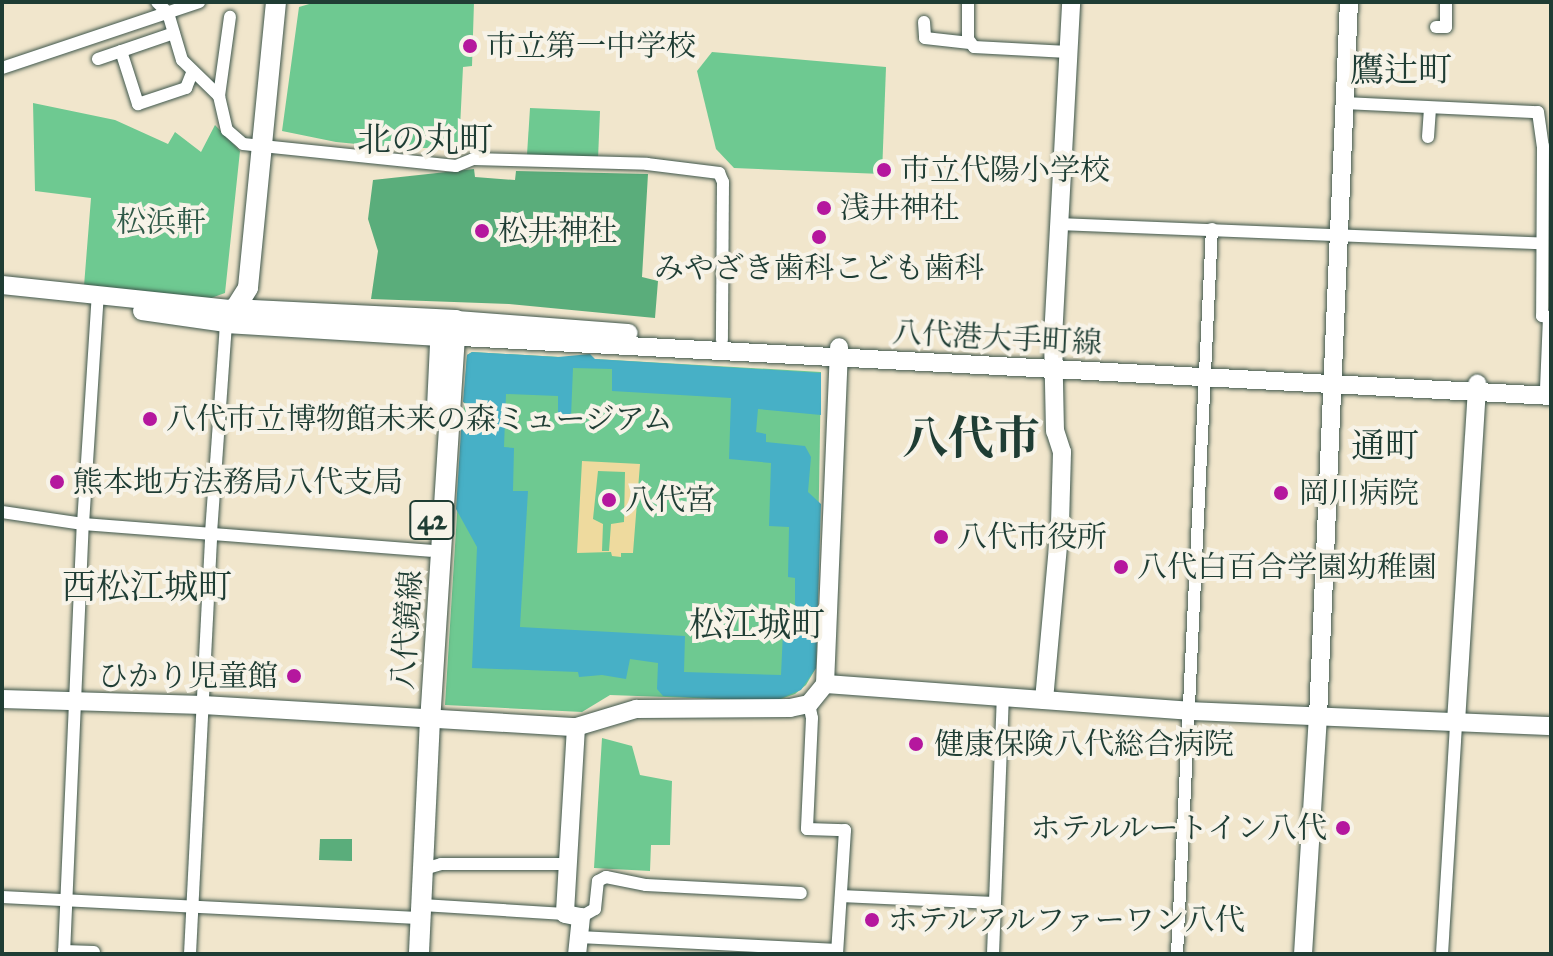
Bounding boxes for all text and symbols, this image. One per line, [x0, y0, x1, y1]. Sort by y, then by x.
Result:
place label: 市立第一中学校 [486, 28, 696, 64]
marker: 市立第一中学校 [461, 37, 479, 55]
district label: 鷹辻町 [1350, 50, 1452, 90]
district label: 北の丸町 [357, 120, 493, 160]
place label: 市立代陽小学校 [900, 152, 1110, 188]
marker: 市立代陽小学校 [875, 161, 893, 179]
place label: 浅井神社 [840, 190, 960, 226]
marker: 浅井神社 [815, 199, 833, 217]
park label: 松浜軒 [116, 204, 206, 240]
place label: 松井神社 [498, 213, 618, 249]
marker: 松井神社 [473, 222, 491, 240]
marker: みやざき歯科こども歯科 [810, 228, 828, 246]
place label: みやざき歯科こども歯科 [654, 250, 984, 286]
street label: 八代港大手町線 [891, 315, 1103, 361]
place label: 八代市立博物館未来の森ミュージアム [166, 401, 676, 437]
marker: 八代市立博物館未来の森ミュージアム [141, 410, 159, 428]
district label: 八代市 [902, 411, 1040, 467]
district label: 通町 [1351, 426, 1419, 466]
place label: 熊本地方法務局八代支局 [73, 464, 403, 500]
marker: 熊本地方法務局八代支局 [48, 473, 66, 491]
place label: 岡川病院 [1299, 475, 1419, 511]
place label: 八代宮 [625, 482, 715, 518]
marker: 岡川病院 [1270, 482, 1292, 504]
marker: 八代宮 [600, 491, 618, 509]
road number: 42 [408, 496, 456, 544]
place label: 八代市役所 [957, 519, 1107, 555]
marker: 八代市役所 [932, 528, 950, 546]
place label: 八代白百合学園幼稚園 [1137, 549, 1437, 585]
marker: 八代白百合学園幼稚園 [1112, 558, 1130, 576]
district label: 西松江城町 [62, 567, 232, 607]
street label: 八代鏡線 [385, 569, 429, 691]
district label: 松江城町 [689, 605, 825, 645]
place label: ひかり児童館 [98, 658, 278, 694]
marker: ひかり児童館 [285, 667, 303, 685]
place label: 健康保険八代総合病院 [934, 726, 1234, 762]
marker: 健康保険八代総合病院 [905, 733, 927, 755]
place label: ホテルルートイン八代 [1027, 810, 1327, 846]
marker: ホテルルートイン八代 [1334, 819, 1352, 837]
place label: ホテルアルファーワン八代 [888, 902, 1248, 938]
marker: ホテルアルファーワン八代 [863, 911, 881, 929]

